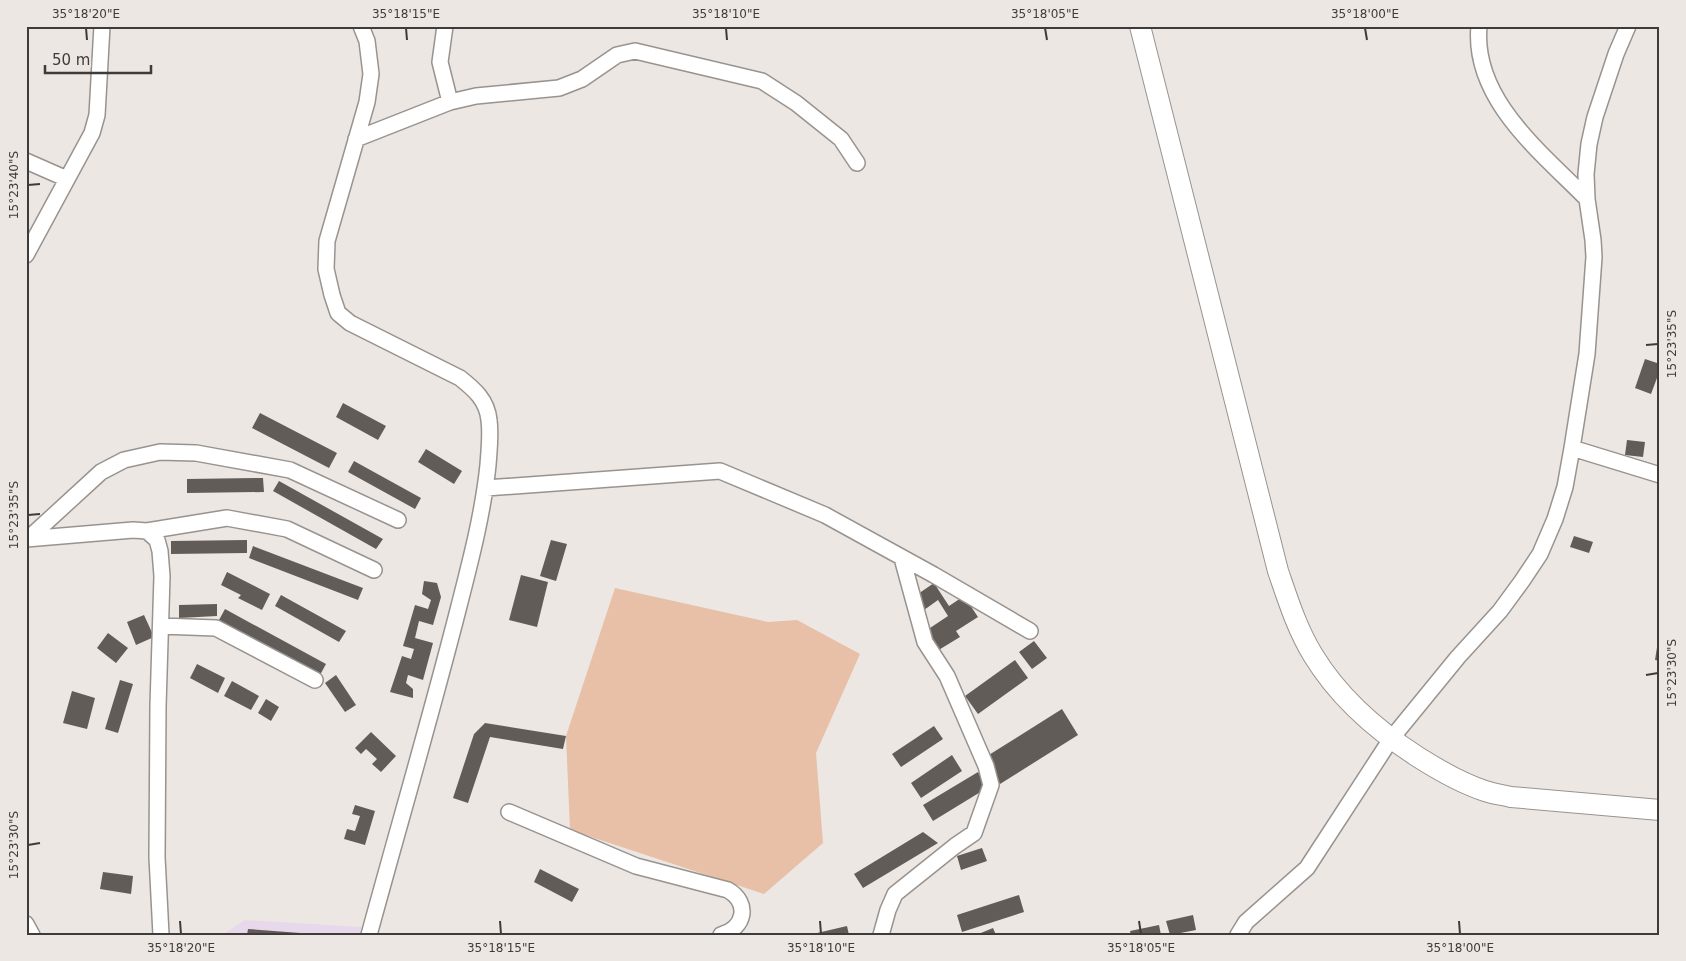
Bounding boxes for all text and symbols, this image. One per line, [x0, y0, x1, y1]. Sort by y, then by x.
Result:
text: 35°18'20"E [52, 7, 120, 21]
text: 35°18'15"E [372, 7, 440, 21]
text: 35°18'10"E [692, 7, 760, 21]
text: 35°18'05"E [1011, 7, 1079, 21]
text: 35°18'00"E [1331, 7, 1399, 21]
scale bar [45, 42, 151, 74]
text: 50 m [52, 51, 90, 69]
text: 15°23'40"S [7, 151, 21, 219]
text: 15°23'35"S [1665, 310, 1679, 378]
text: 15°23'35"S [7, 481, 21, 549]
text: 15°23'30"S [1665, 639, 1679, 707]
text: 15°23'30"S [7, 811, 21, 879]
text: 35°18'20"E [147, 941, 215, 955]
text: 35°18'15"E [467, 941, 535, 955]
text: 35°18'10"E [787, 941, 855, 955]
text: 35°18'05"E [1107, 941, 1175, 955]
text: 35°18'00"E [1426, 941, 1494, 955]

